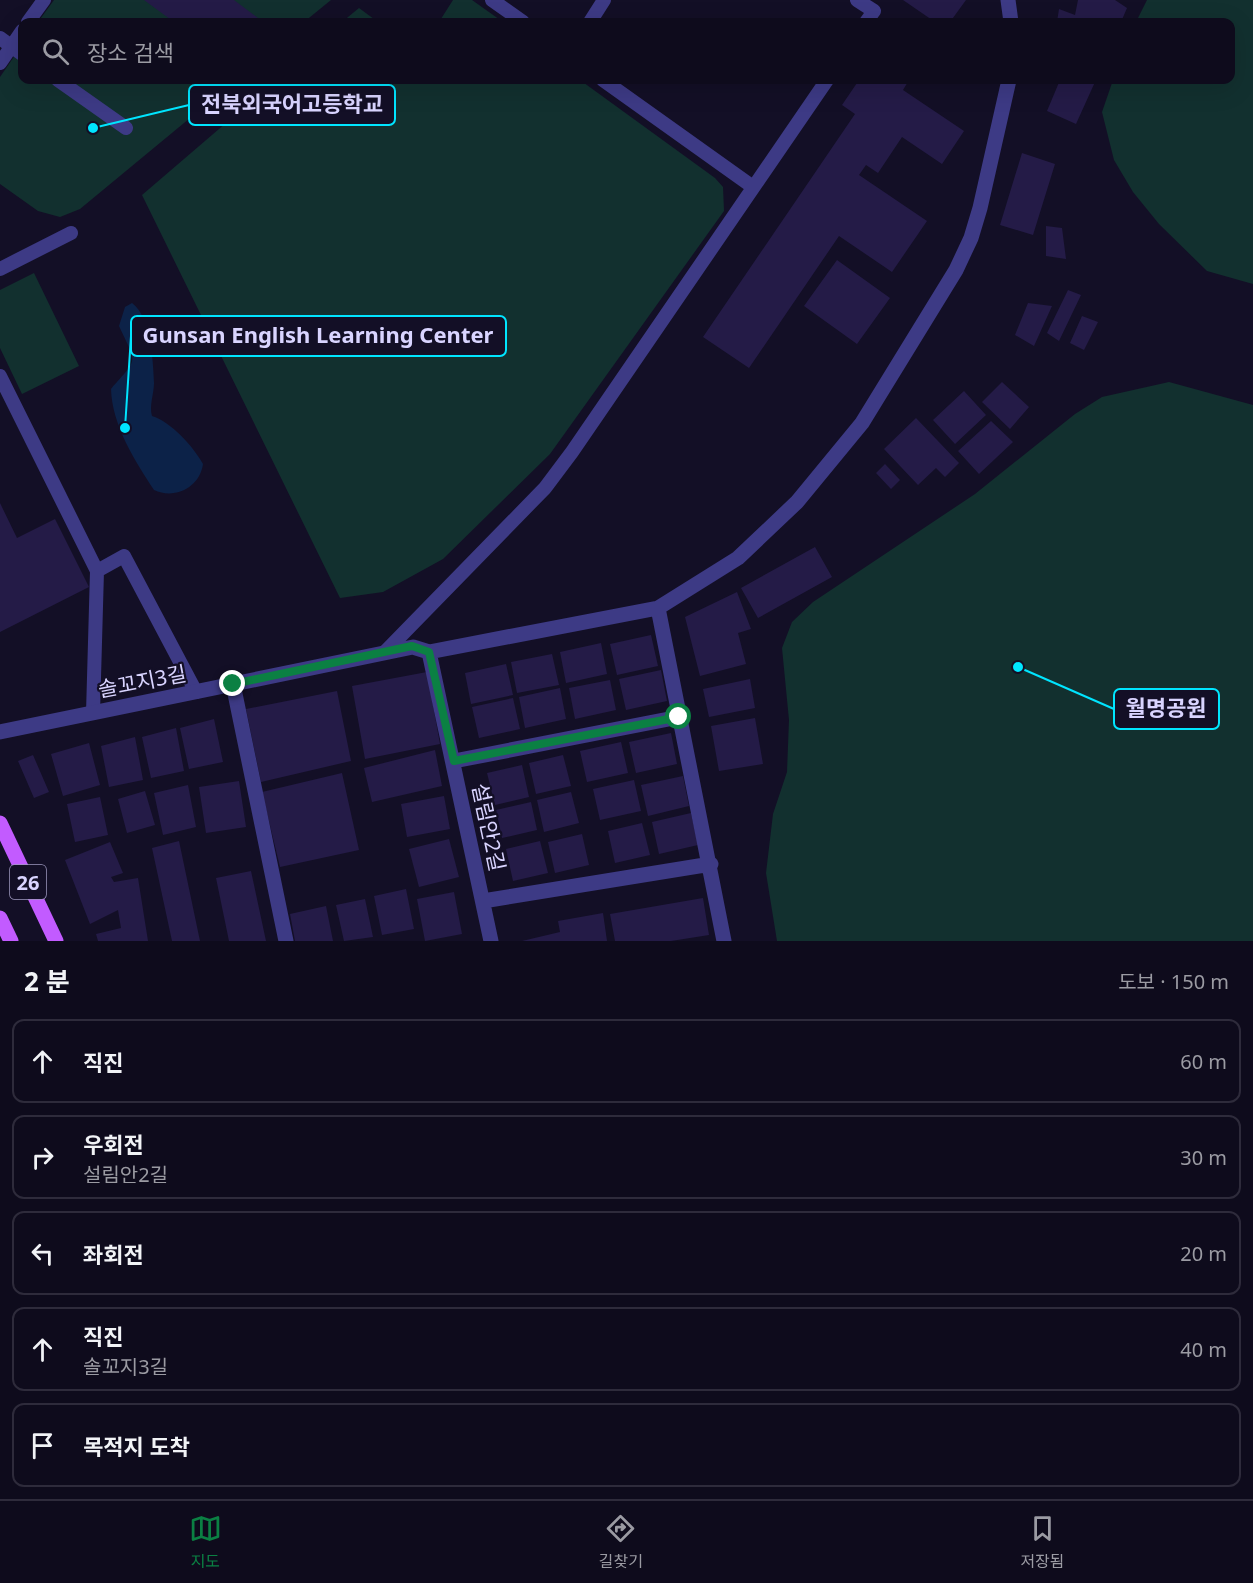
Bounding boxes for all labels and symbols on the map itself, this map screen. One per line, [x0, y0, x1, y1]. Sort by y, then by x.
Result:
callout: 전북외국어고등학교 [189, 85, 395, 125]
text: 전북외국어고등학교 [201, 88, 383, 118]
callout: Gunsan English Learning Center [131, 316, 506, 356]
text: Gunsan English Learning Center [143, 319, 494, 349]
street label: 솔꼬지3길 [96, 659, 188, 703]
route end [219, 670, 245, 696]
callout: 월명공원 [1114, 689, 1219, 729]
text: 월명공원 [1126, 692, 1206, 722]
route start [665, 703, 691, 729]
street label: 설림안2길 [466, 780, 512, 874]
road number: 26 [10, 865, 46, 899]

